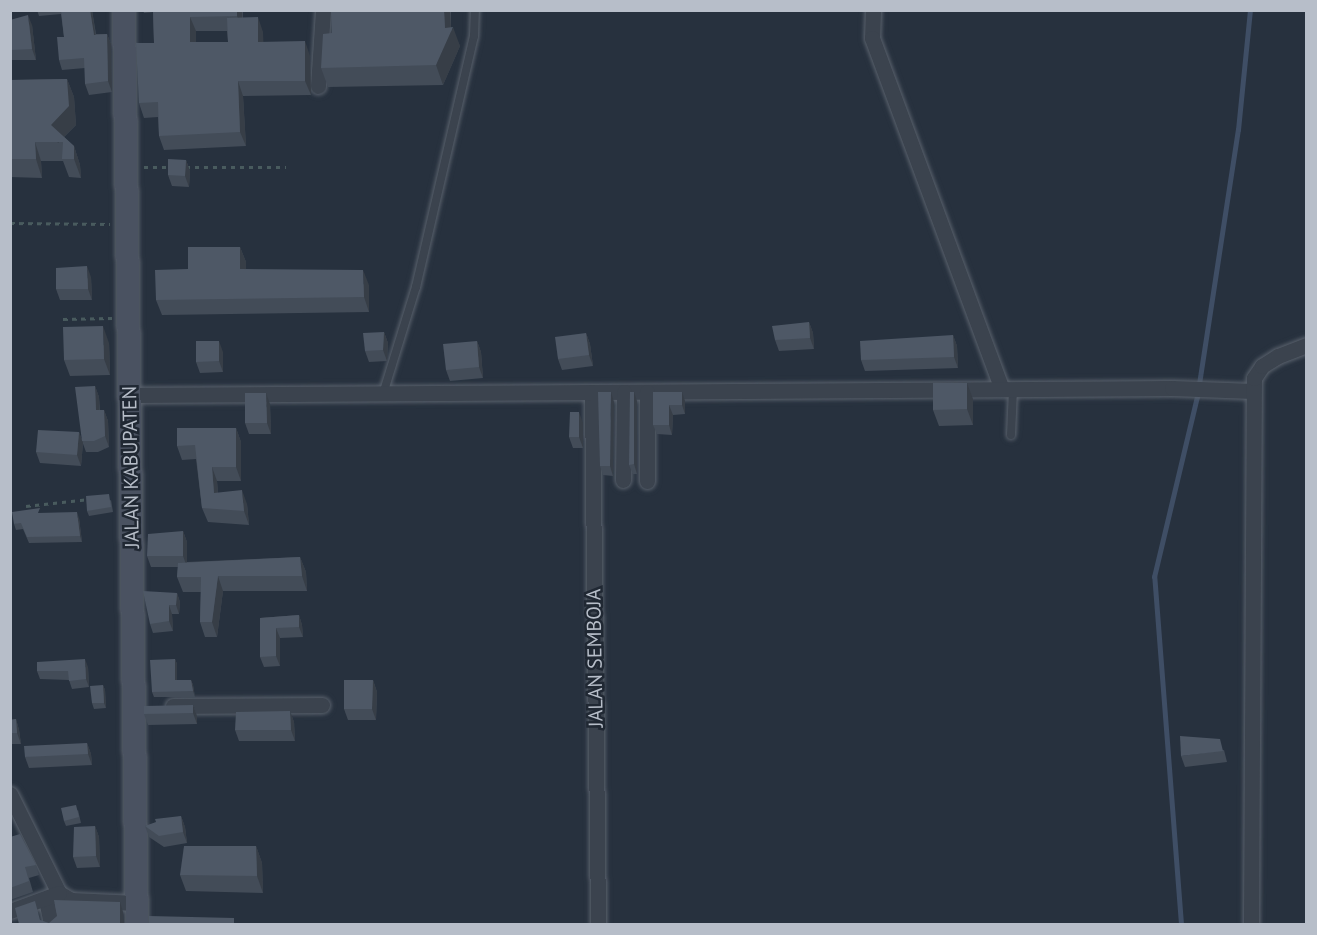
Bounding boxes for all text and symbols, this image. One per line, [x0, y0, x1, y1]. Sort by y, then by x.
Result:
street label: JALAN KABUPATEN [118, 386, 144, 548]
street label: JALAN SEMBOJA [582, 589, 608, 727]

